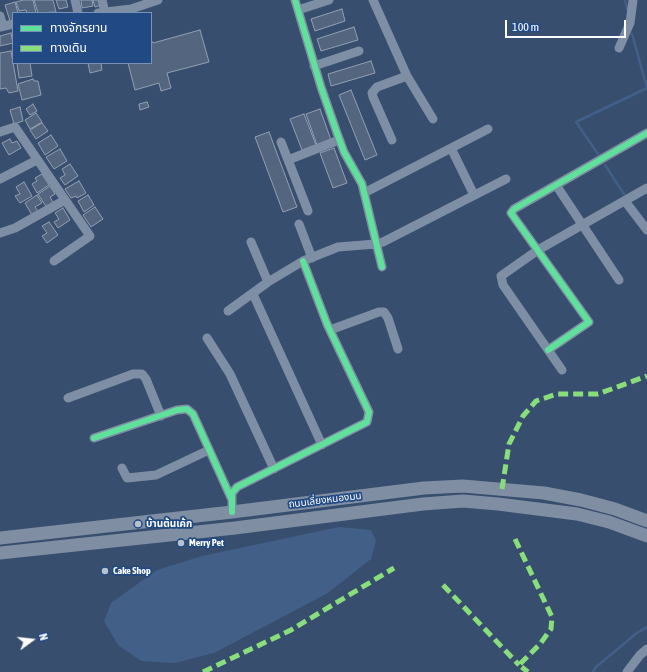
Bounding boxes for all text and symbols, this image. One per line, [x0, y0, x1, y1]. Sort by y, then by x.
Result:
legend [12, 12, 152, 64]
scale bar [507, 12, 628, 38]
text: 100 m [512, 20, 539, 34]
text: ทางจักรยาน [50, 21, 107, 35]
text: ทางเดิน [50, 41, 87, 55]
street label: ถนนเลี่ยงหนองมน [288, 490, 362, 510]
place label: บ้านต้นเค้ก [146, 518, 192, 530]
marker: บ้านต้นเค้ก [133, 519, 143, 529]
place label: Merry Pet [189, 537, 224, 549]
marker: Merry Pet [176, 538, 186, 548]
place label: Cake Shop [113, 565, 151, 577]
marker: Cake Shop [100, 566, 110, 576]
north arrow [12, 620, 52, 660]
text: N [37, 632, 50, 642]

